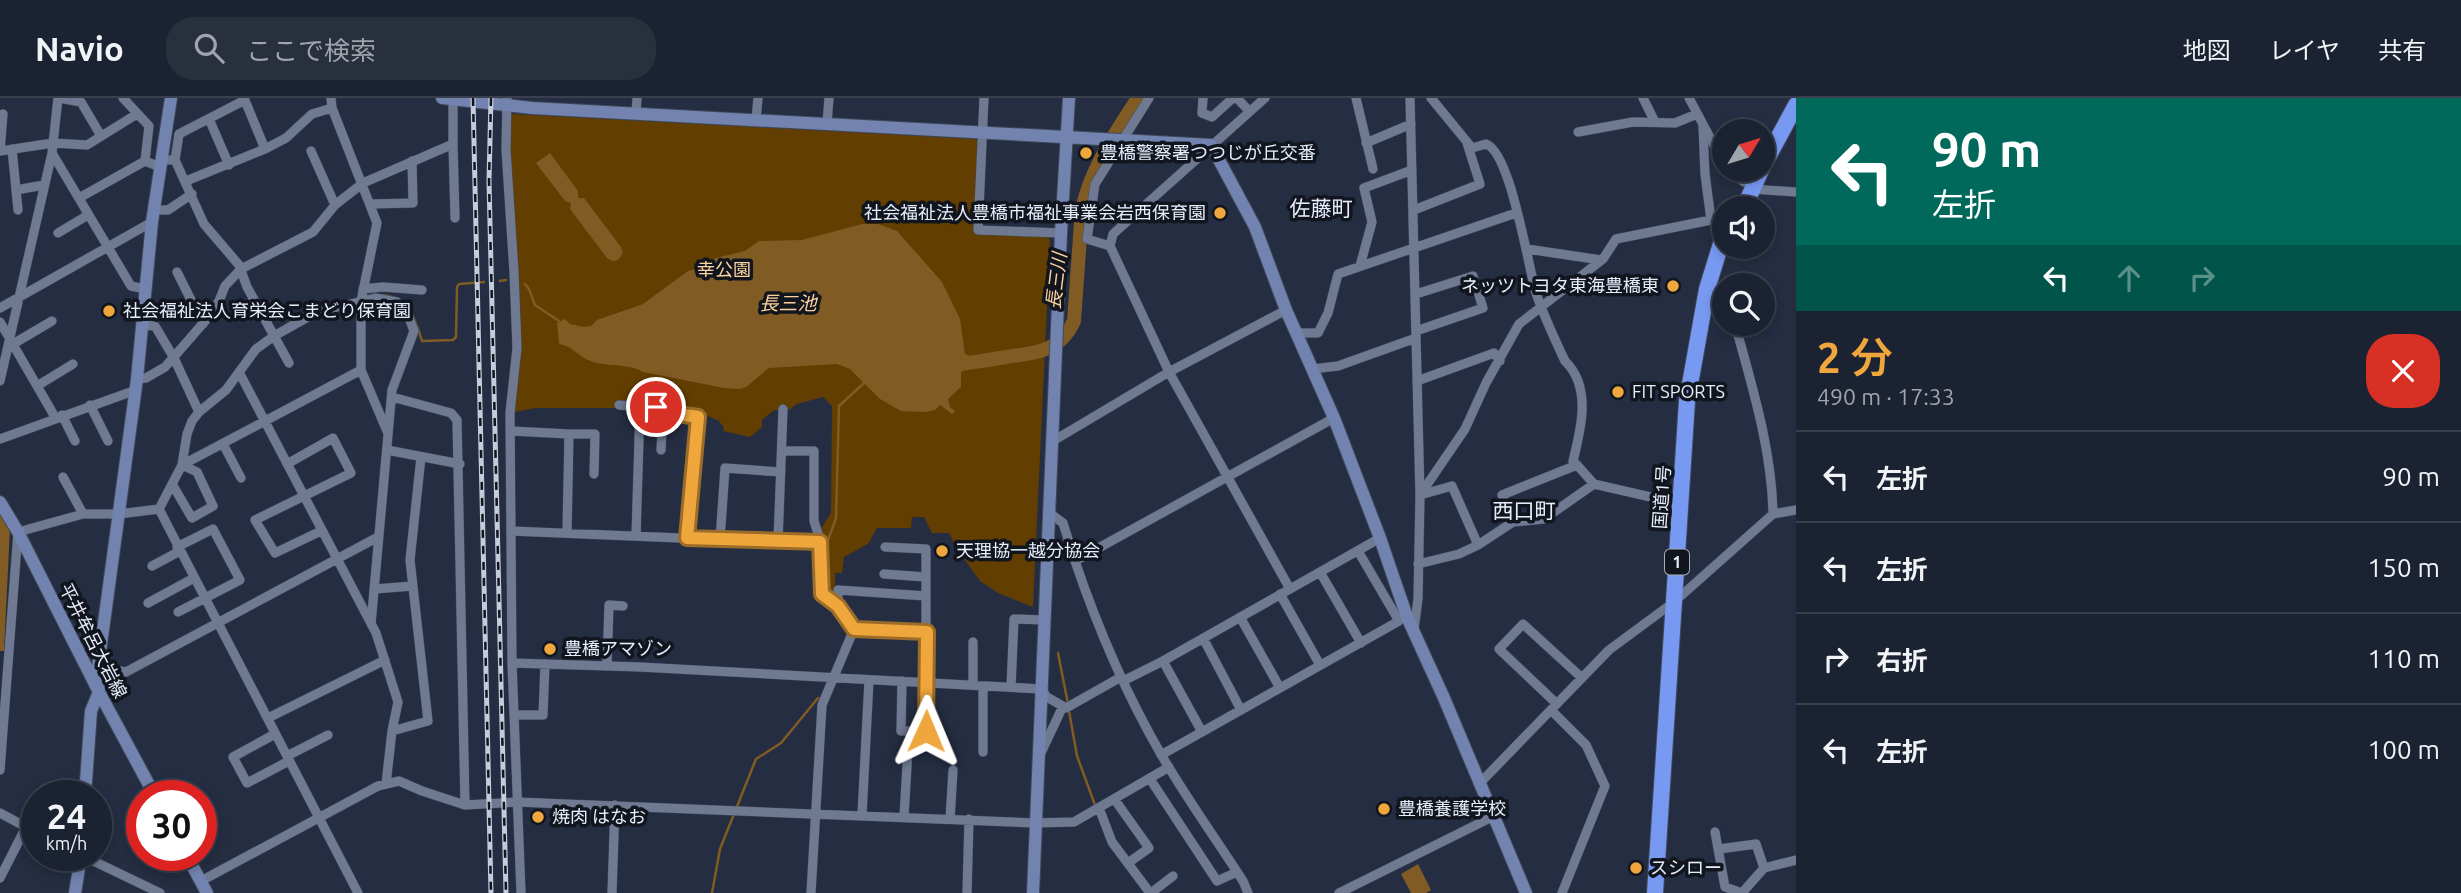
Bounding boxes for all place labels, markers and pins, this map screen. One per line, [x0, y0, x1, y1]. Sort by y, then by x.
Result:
place label: 豊橋警察署つつじが丘交番 [1100, 142, 1316, 162]
marker: 豊橋警察署つつじが丘交番 [1078, 145, 1094, 161]
place label: 社会福祉法人豊橋市福祉事業会岩西保育園 [864, 202, 1206, 222]
marker: 社会福祉法人豊橋市福祉事業会岩西保育園 [1212, 205, 1228, 221]
place label: ネッツトヨタ東海豊橋東 [1461, 275, 1659, 295]
marker: ネッツトヨタ東海豊橋東 [1665, 278, 1681, 294]
place label: 社会福祉法人育栄会こまどり保育園 [123, 300, 411, 320]
marker: 社会福祉法人育栄会こまどり保育園 [101, 303, 117, 319]
pin [626, 377, 686, 437]
place label: FIT SPORTS [1632, 381, 1725, 401]
marker: FIT SPORTS [1610, 384, 1626, 400]
place label: 天理協一越分協会 [956, 540, 1100, 560]
marker: 天理協一越分協会 [934, 543, 950, 559]
place label: 豊橋アマゾン [564, 638, 672, 658]
marker: 豊橋アマゾン [542, 641, 558, 657]
place label: 豊橋養護学校 [1398, 798, 1506, 818]
marker: 豊橋養護学校 [1376, 801, 1392, 817]
place label: 焼肉 はなお [552, 806, 646, 826]
marker: 焼肉 はなお [530, 809, 546, 825]
place label: スシロー [1650, 857, 1722, 877]
marker: スシロー [1628, 860, 1644, 876]

